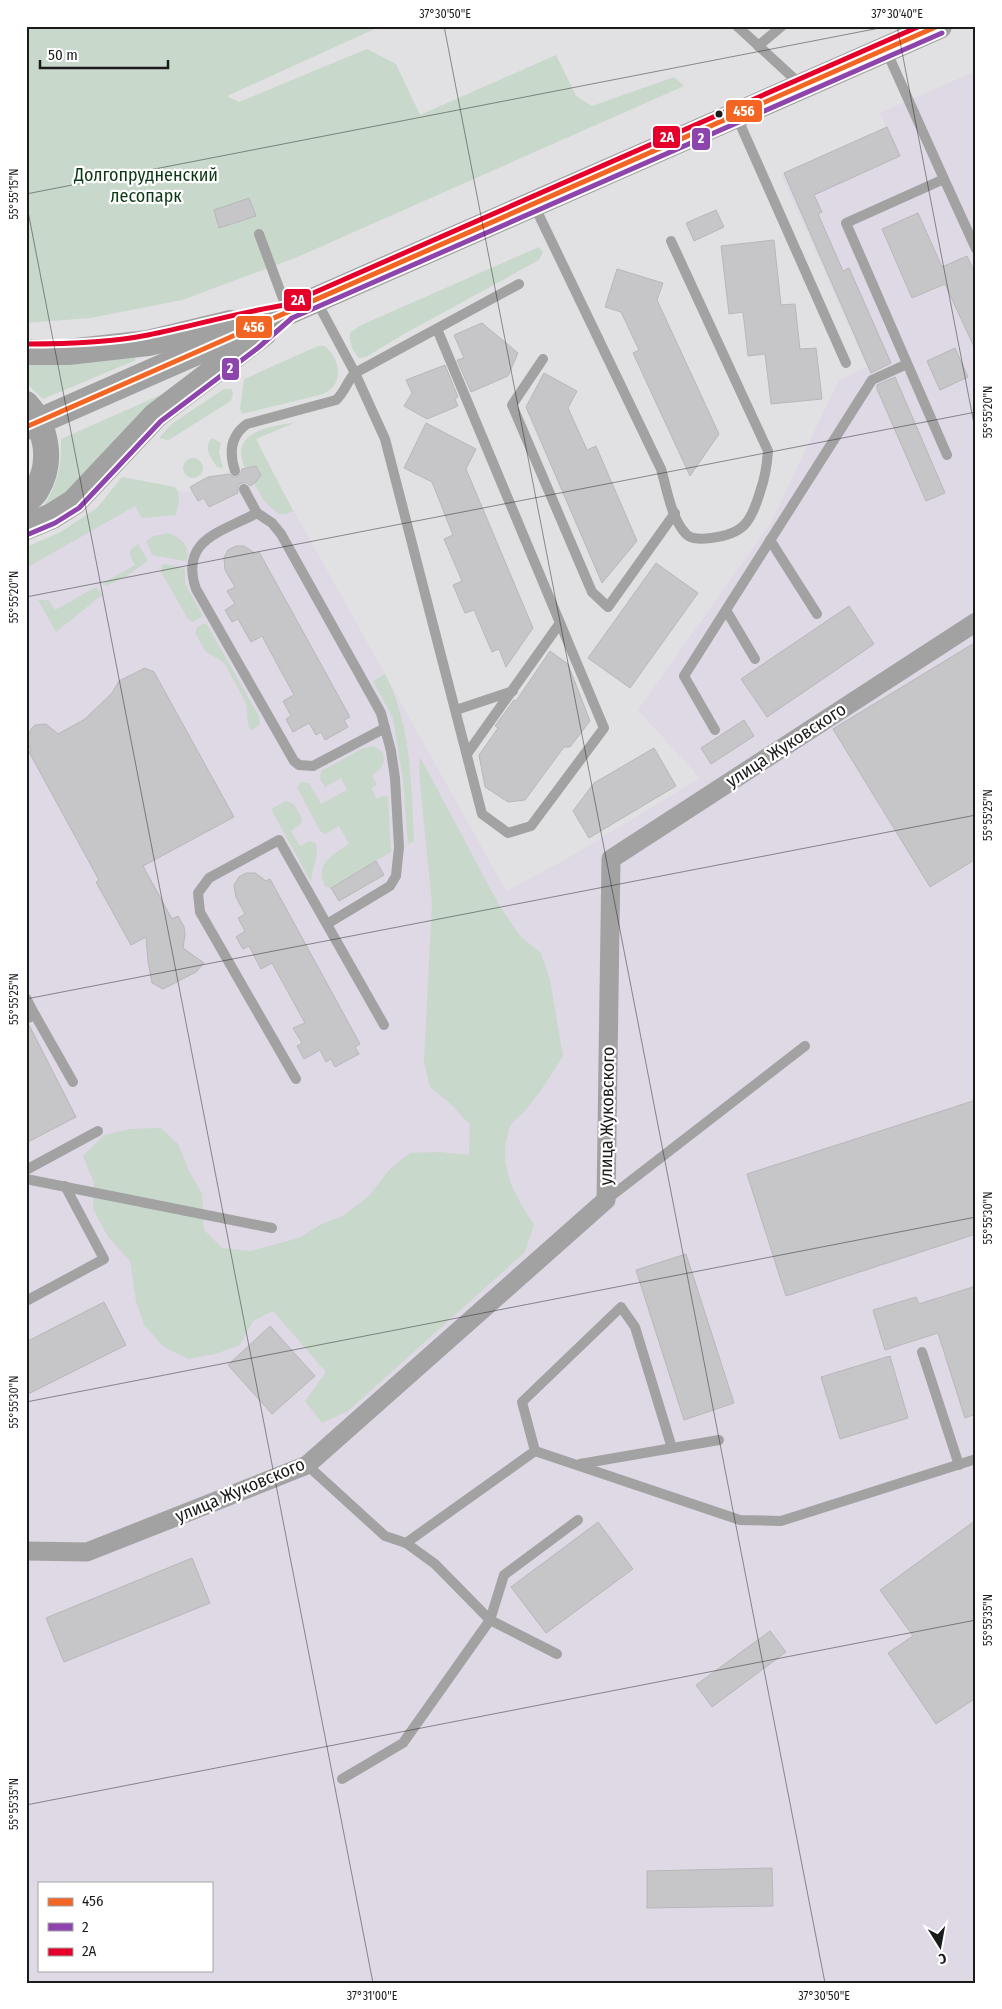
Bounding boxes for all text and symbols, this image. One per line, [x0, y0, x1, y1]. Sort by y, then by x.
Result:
text: 37°30'50"E [419, 7, 471, 21]
text: 37°30'40"E [871, 7, 923, 21]
scale bar [40, 38, 168, 70]
text: 50 m [48, 46, 78, 64]
line badge: 456 [725, 99, 763, 123]
text: 456 [733, 103, 755, 120]
unlabelled marker [714, 109, 724, 119]
line badge: 2А [652, 125, 681, 149]
line badge: 2 [691, 127, 711, 151]
text: 2А [659, 129, 674, 146]
text: 2 [697, 130, 705, 147]
park label: Долгопрудненский лесопарк [73, 164, 218, 207]
text: 55°55'15"N [7, 168, 21, 220]
line badge: 2А [283, 288, 312, 312]
text: 2А [290, 292, 305, 309]
line badge: 456 [235, 315, 273, 339]
text: 456 [243, 319, 265, 336]
line badge: 2 [221, 357, 240, 381]
text: 2 [226, 360, 234, 377]
text: 55°55'20"N [981, 386, 995, 438]
text: 55°55'20"N [7, 571, 21, 623]
street label: улица Жуковского [722, 698, 850, 792]
text: 55°55'25"N [981, 789, 995, 841]
text: 55°55'25"N [7, 973, 21, 1025]
street label: улица Жуковского [595, 1046, 619, 1186]
text: 55°55'30"N [981, 1192, 995, 1244]
text: 55°55'30"N [7, 1376, 21, 1428]
street label: улица Жуковского [172, 1453, 308, 1527]
text: 55°55'35"N [981, 1594, 995, 1646]
text: 55°55'35"N [7, 1778, 21, 1830]
legend [38, 1882, 212, 1972]
text: 456 [82, 1892, 103, 1910]
text: 2 [82, 1918, 89, 1936]
north arrow [914, 1922, 964, 1972]
text: 2А [82, 1942, 97, 1960]
text: С [937, 1949, 948, 1967]
text: 37°31'00"E [347, 1989, 398, 2003]
text: 37°30'50"E [798, 1989, 850, 2003]

